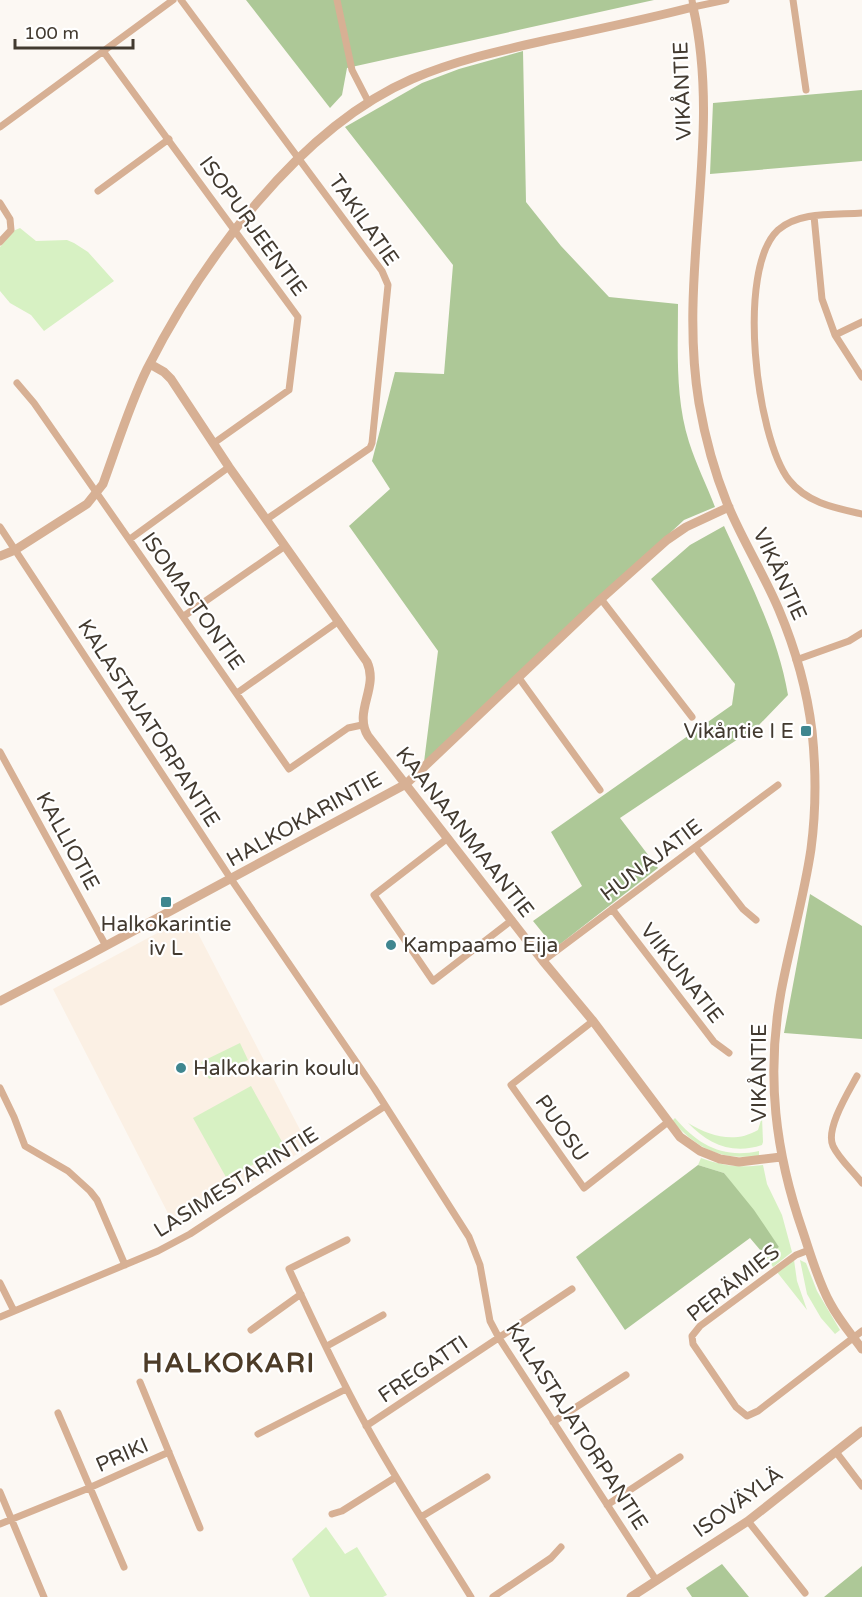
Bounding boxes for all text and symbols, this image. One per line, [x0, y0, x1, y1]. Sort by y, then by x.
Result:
scale bar [15, 12, 134, 50]
text: 100 m [24, 22, 79, 44]
street label: VIKÅNTIE [668, 41, 697, 141]
street label: ISOPURJEENTIE [194, 152, 312, 301]
street label: TAKILATIE [323, 170, 404, 271]
street label: VIKÅNTIE [747, 524, 812, 624]
street label: ISOMASTONTIE [136, 528, 249, 675]
street label: KALASTAJATORPANTIE [72, 615, 225, 832]
place label: Vikåntie I E [683, 719, 794, 744]
marker: Vikåntie I E [799, 724, 813, 738]
street label: KAANAANMAANTIE [390, 742, 539, 923]
street label: HALKOKARINTIE [222, 766, 386, 872]
street label: KALLIOTIE [30, 788, 105, 895]
street label: HUNAJATIE [596, 814, 707, 907]
marker: Halkokarintie iv L [159, 895, 173, 909]
place label: Halkokarintie iv L [101, 912, 232, 961]
street label: VIIKUNATIE [635, 918, 728, 1028]
place label: Kampaamo Eija [403, 933, 558, 958]
marker: Kampaamo Eija [384, 938, 398, 952]
street label: VIKÅNTIE [747, 1024, 772, 1122]
place label: Halkokarin koulu [193, 1056, 359, 1081]
marker: Halkokarin koulu [174, 1061, 188, 1075]
street label: PUOSU [530, 1090, 594, 1167]
street label: LASIMESTARINTIE [149, 1122, 323, 1243]
street label: PERÄMIES [682, 1239, 785, 1327]
street label: KALASTAJATORPANTIE [500, 1318, 653, 1535]
street label: FREGATTI [374, 1330, 473, 1409]
district label: HALKOKARI [142, 1347, 316, 1380]
street label: PRIKI [92, 1433, 152, 1478]
street label: ISOVÄYLÄ [689, 1462, 788, 1543]

